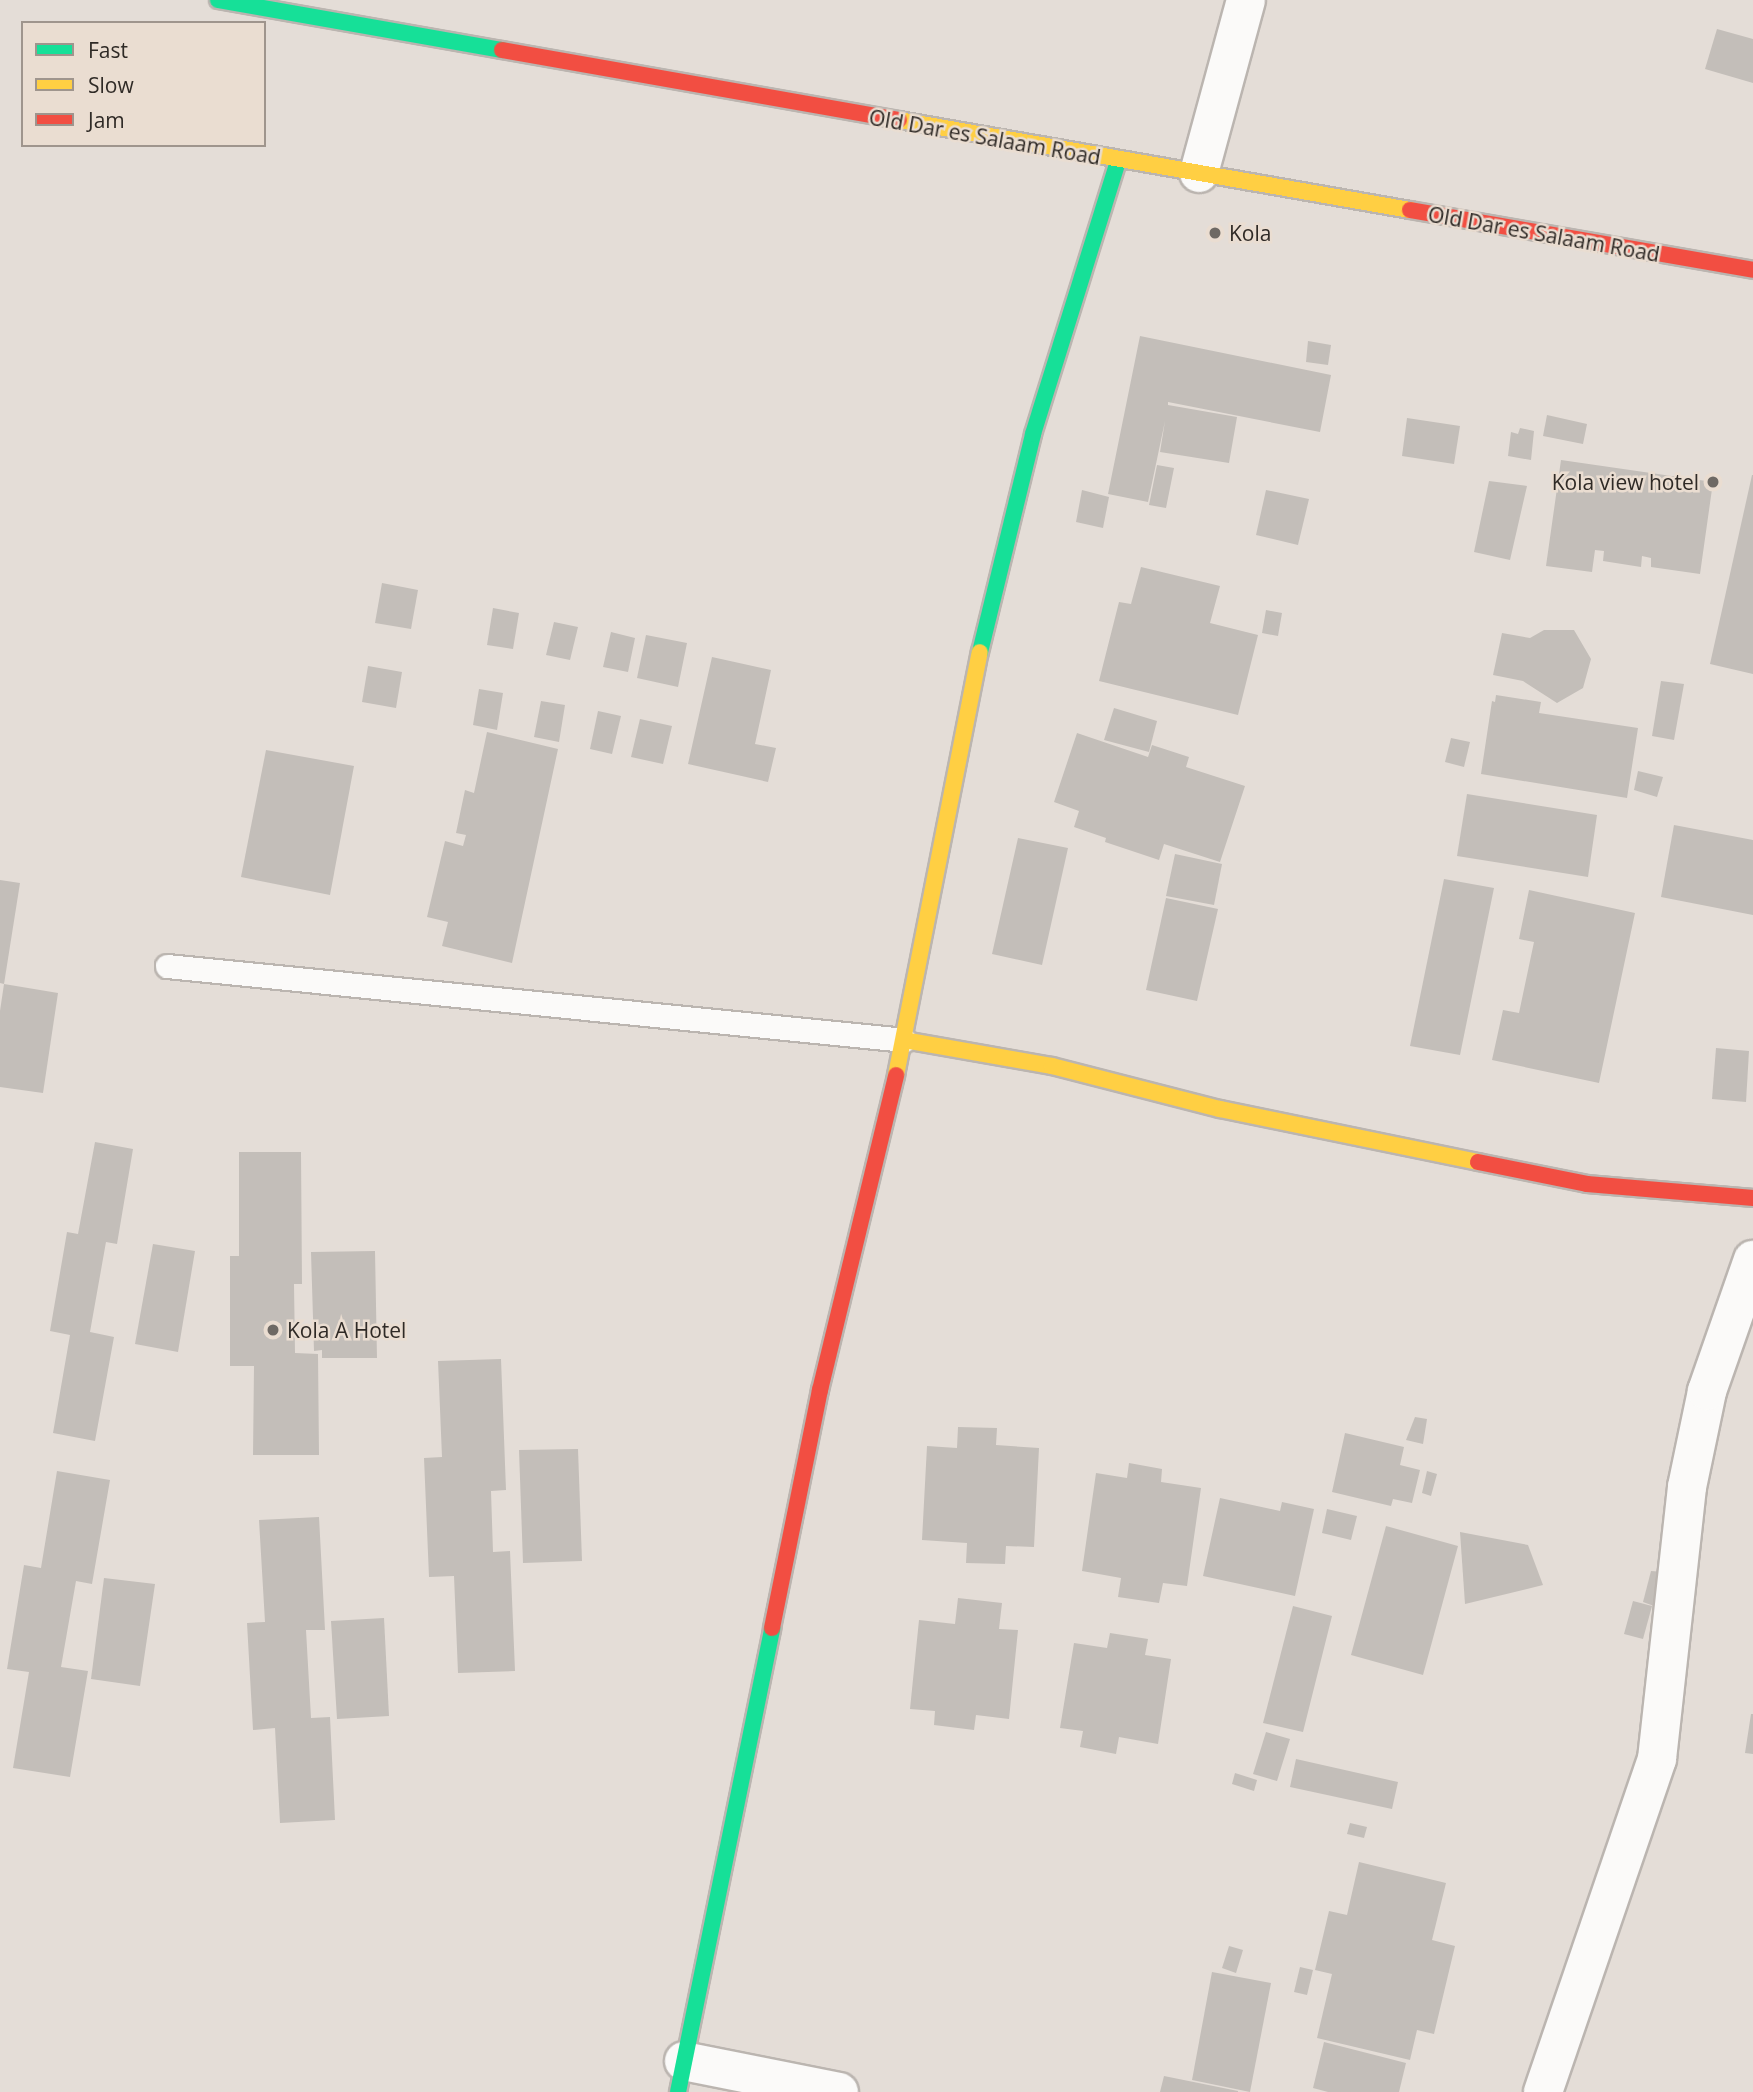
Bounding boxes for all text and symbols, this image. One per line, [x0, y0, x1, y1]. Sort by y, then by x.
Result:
legend [21, 21, 266, 147]
text: Fast [88, 36, 128, 64]
text: Slow [88, 71, 134, 99]
street label: Old Dar es Salaam Road [867, 104, 1103, 170]
text: Jam [88, 106, 125, 134]
street label: Old Dar es Salaam Road [1426, 201, 1662, 267]
place label: Kola [1229, 220, 1271, 246]
marker: Kola [1207, 225, 1223, 241]
place label: Kola view hotel [1552, 469, 1699, 495]
marker: Kola view hotel [1705, 474, 1721, 490]
place label: Kola A Hotel [287, 1317, 406, 1343]
marker: Kola A Hotel [265, 1322, 281, 1338]

